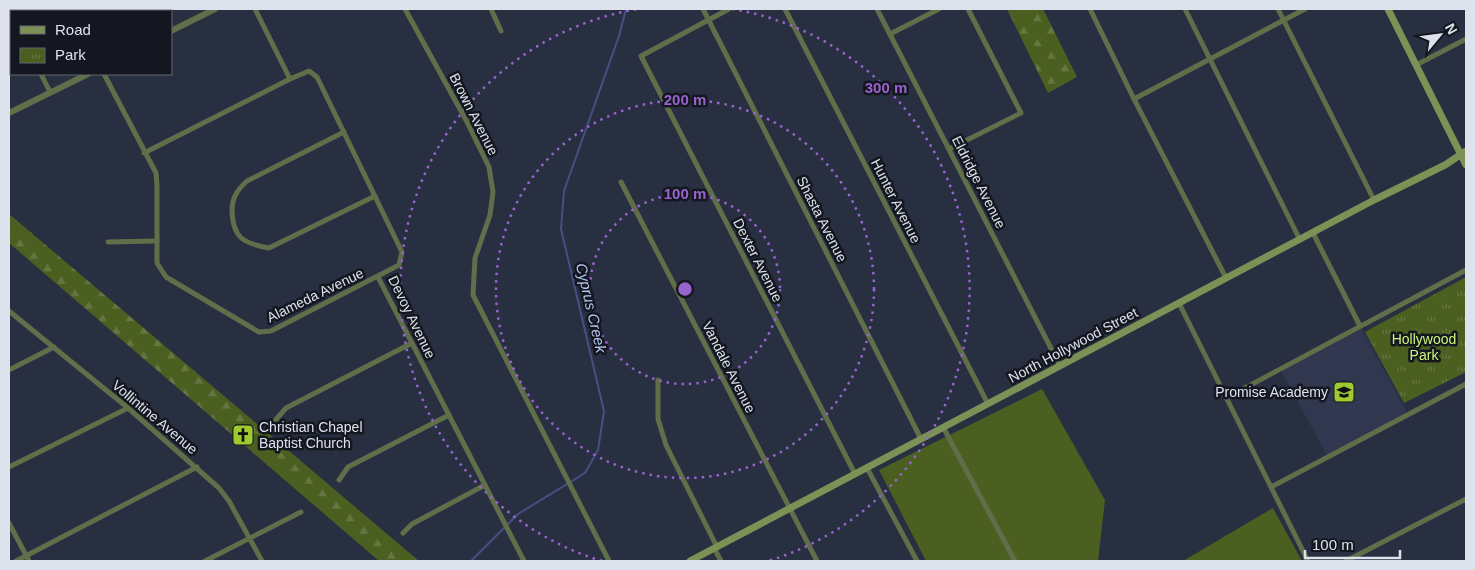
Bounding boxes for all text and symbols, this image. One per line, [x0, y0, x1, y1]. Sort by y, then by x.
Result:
legend [10, 10, 172, 75]
north arrow [1415, 10, 1465, 60]
text: N [1442, 20, 1461, 37]
text: Road [55, 21, 91, 38]
text: Park [55, 46, 86, 63]
street label: Brown Avenue [446, 70, 502, 158]
text: 300 m [865, 79, 907, 96]
text: 200 m [664, 91, 706, 108]
street label: Eldridge Avenue [949, 133, 1009, 231]
street label: Hunter Avenue [868, 156, 924, 246]
street label: Shasta Avenue [794, 174, 851, 265]
text: 100 m [664, 185, 706, 202]
street label: Dexter Avenue [730, 216, 786, 305]
water label: Cyprus Creek [573, 261, 610, 356]
street label: Alameda Avenue [264, 265, 366, 325]
street label: Devoy Avenue [385, 273, 439, 361]
centre of rings [676, 280, 694, 298]
street label: North Hollywood Street [1006, 304, 1140, 386]
street label: Vandale Avenue [699, 319, 759, 416]
park label: Hollywood Park [1392, 331, 1456, 363]
street label: Vollintine Avenue [109, 377, 201, 457]
school or university icon: Promise Academy [1332, 380, 1356, 404]
place label: Promise Academy [1215, 384, 1328, 400]
place label: Christian Chapel Baptist Church [259, 419, 363, 451]
church icon: Christian Chapel Baptist Church [231, 423, 255, 447]
scale bar [1305, 528, 1400, 560]
text: 100 m [1312, 536, 1354, 553]

